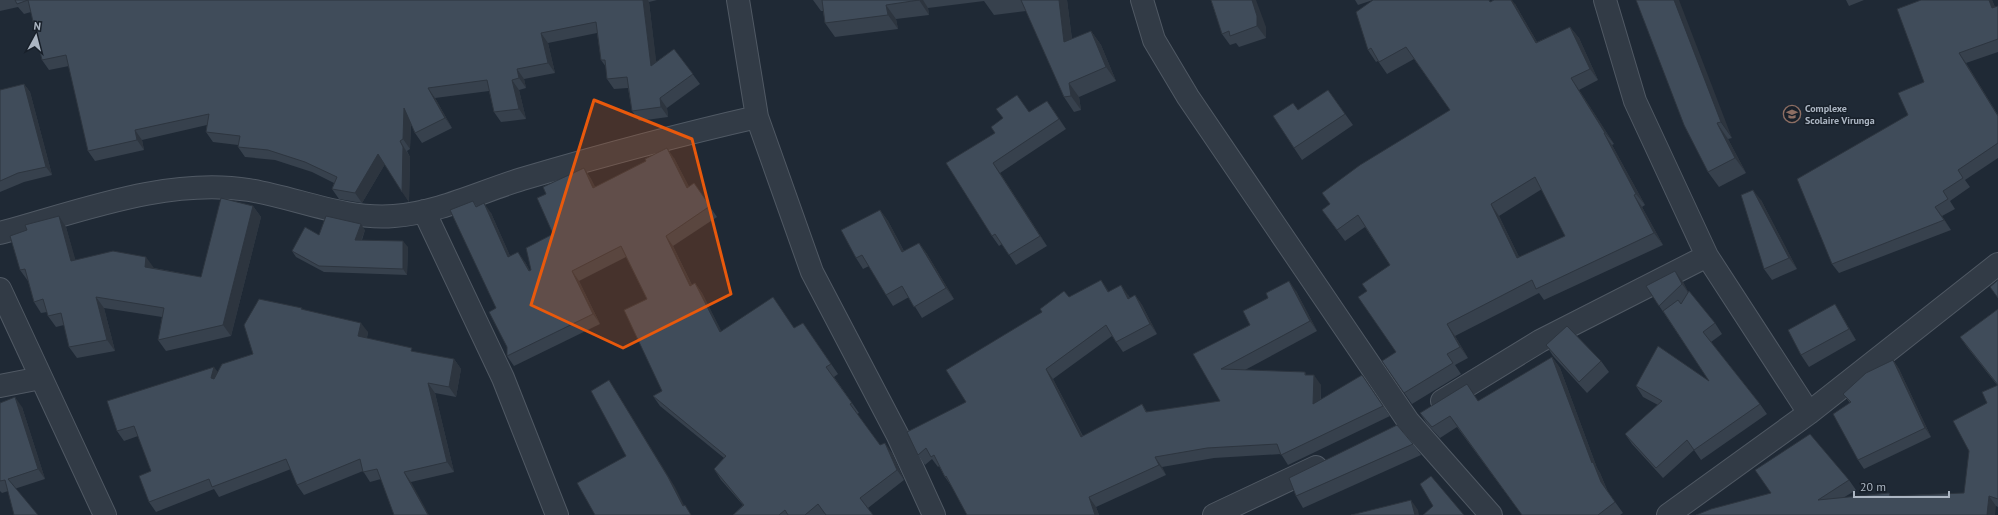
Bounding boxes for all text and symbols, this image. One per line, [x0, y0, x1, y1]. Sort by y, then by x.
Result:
north arrow [16, 16, 56, 56]
text: N [33, 19, 42, 33]
place label: Complexe Scolaire Virunga [1805, 102, 1875, 127]
school or university icon: Complexe Scolaire Virunga [1782, 104, 1802, 124]
scale bar [1854, 473, 1949, 499]
text: 20 m [1860, 479, 1886, 494]

